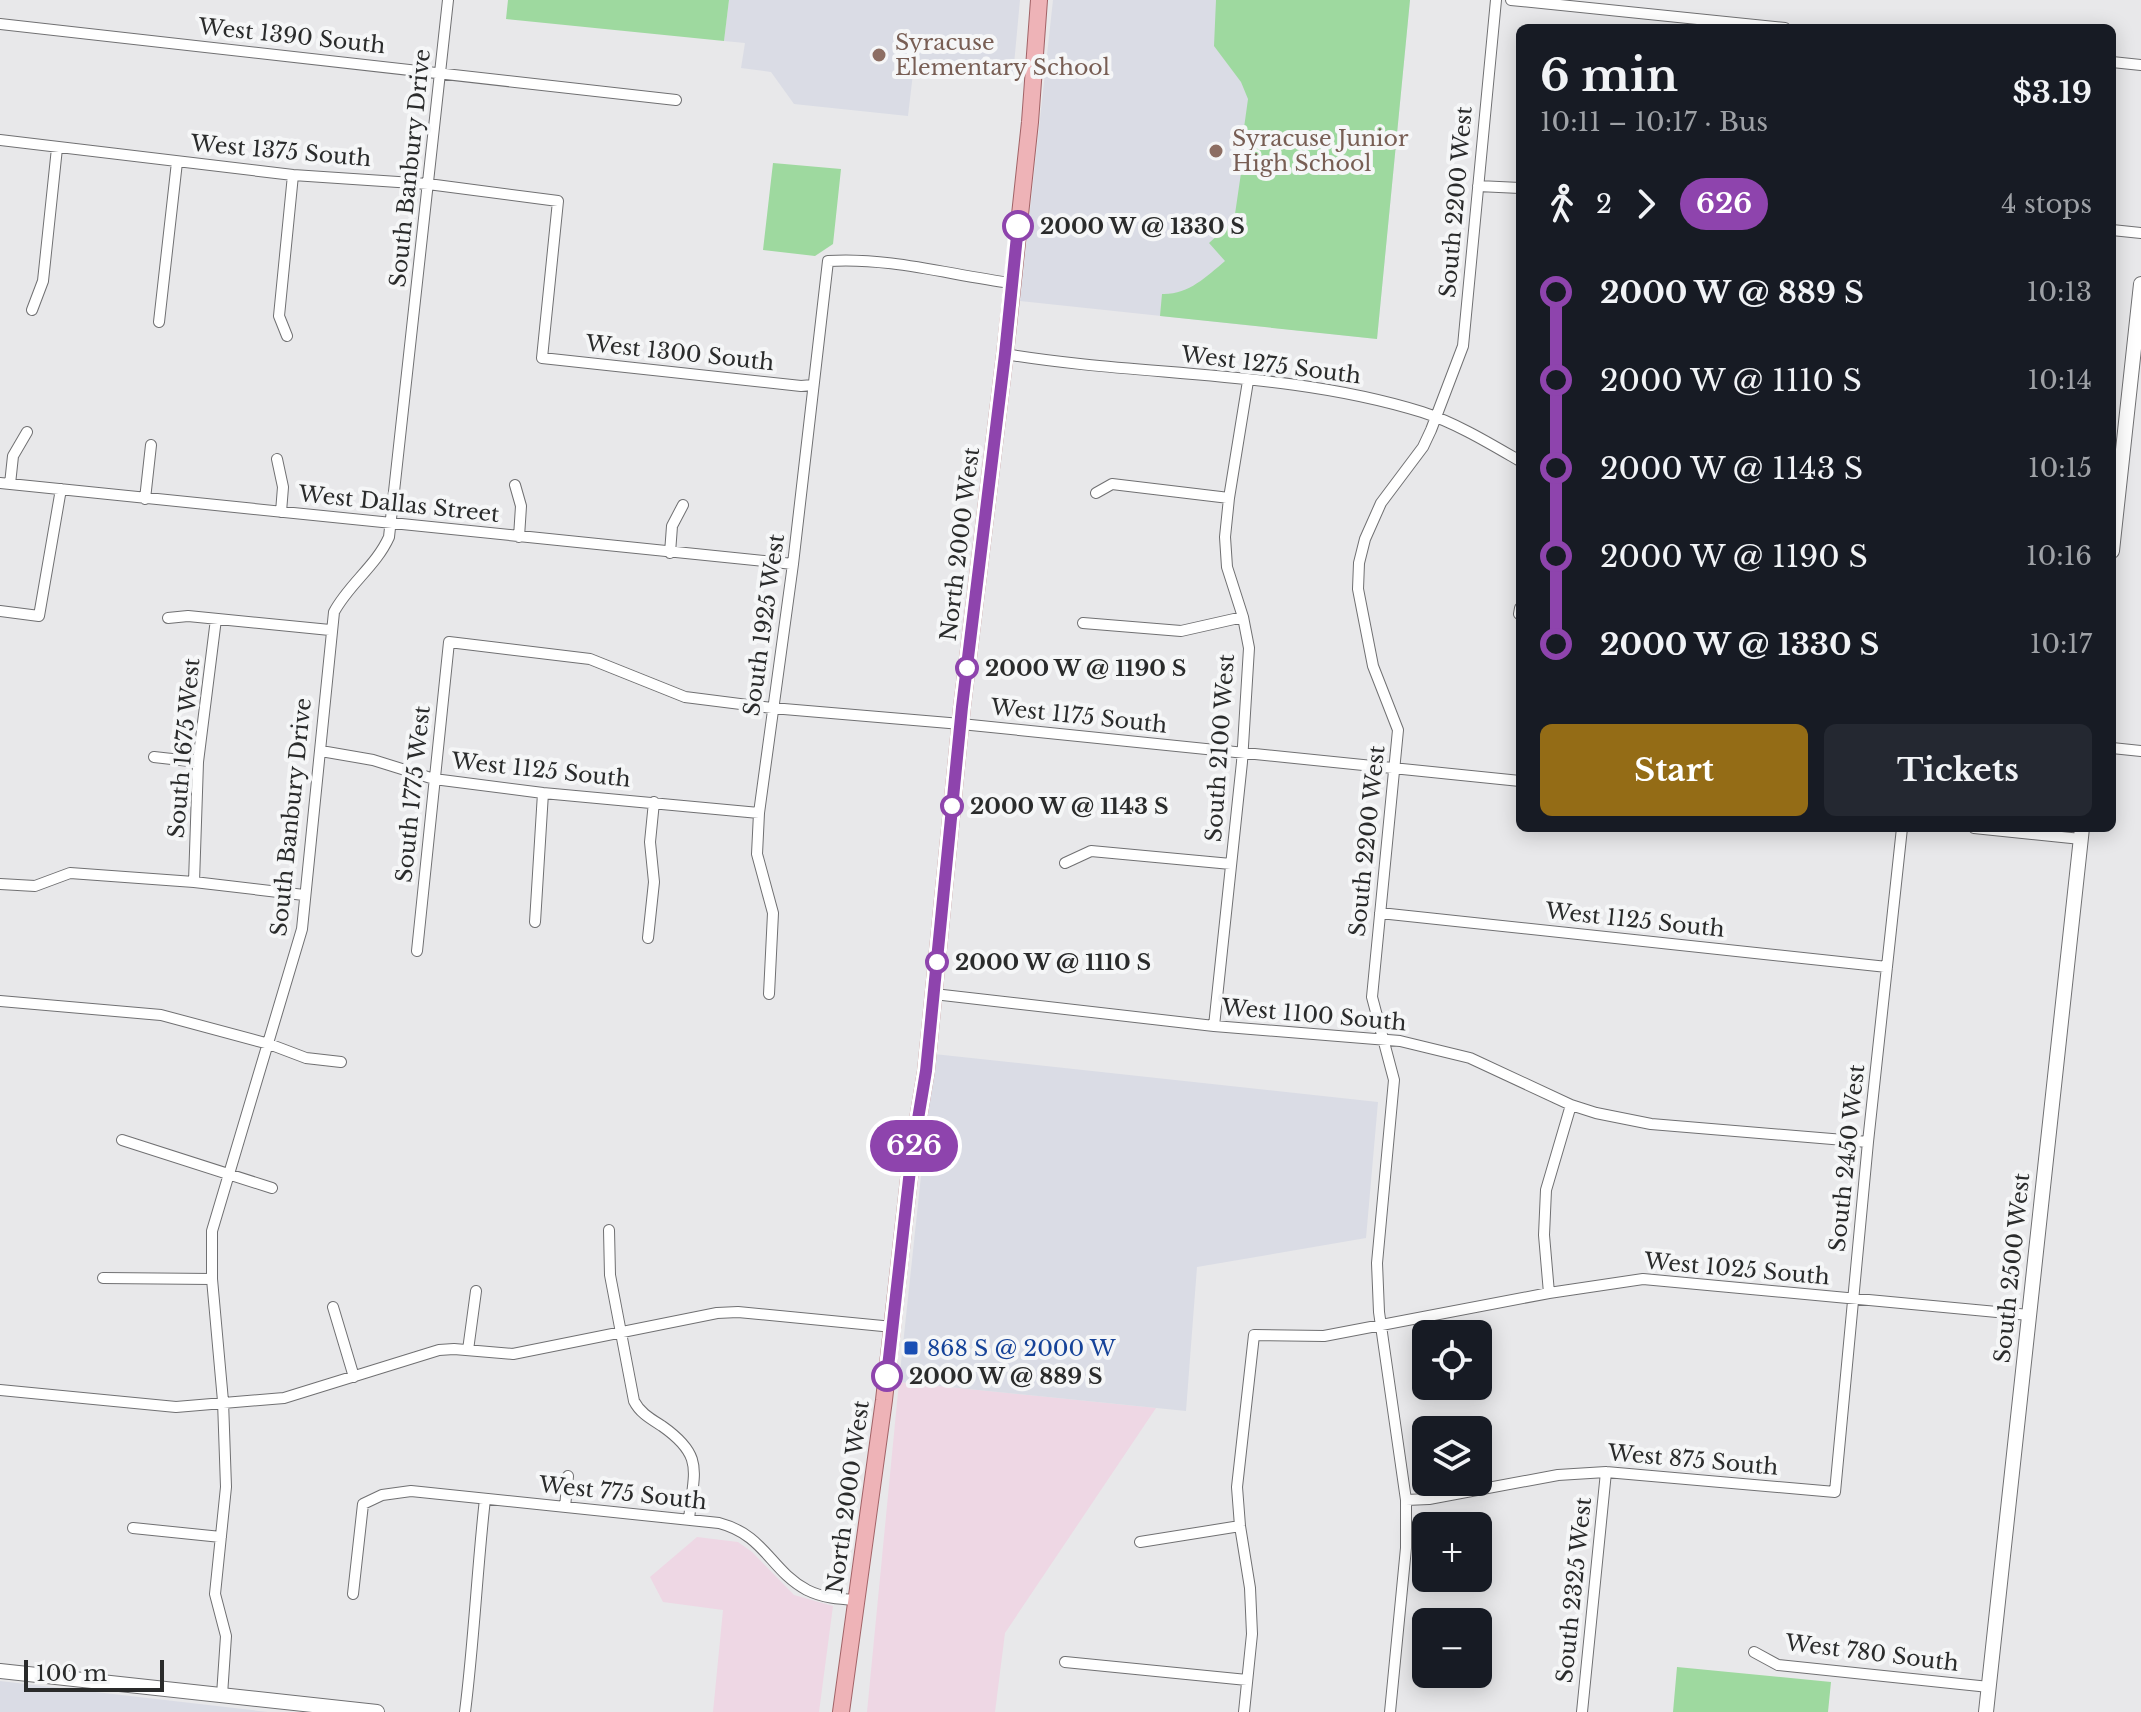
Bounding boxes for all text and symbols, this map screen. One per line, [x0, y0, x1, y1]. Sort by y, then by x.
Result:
street label: West 1390 South [196, 13, 387, 59]
place label: Syracuse Elementary School [895, 29, 1110, 81]
marker: Syracuse Elementary School [870, 46, 888, 64]
street label: South Banbury Drive [384, 47, 436, 289]
text: 6 min [1540, 48, 1678, 103]
text: $3.19 [2012, 74, 2092, 111]
street label: South 2200 West [1434, 104, 1478, 299]
text: 10:11 – 10:17 · Bus [1540, 106, 1768, 138]
place label: Syracuse Junior High School [1232, 125, 1409, 177]
street label: West 1375 South [189, 130, 372, 172]
marker: Syracuse Junior High School [1207, 142, 1225, 160]
icon: walk [1540, 182, 1584, 226]
icon: forward [1624, 182, 1668, 226]
text: 626 [1696, 186, 1752, 221]
text: 2 [1596, 188, 1612, 220]
text: 4 stops [2001, 188, 2092, 220]
marker: 2000 W @ 1330 S [1003, 211, 1033, 241]
place label: 2000 W @ 1330 S [1040, 213, 1245, 240]
text: 2000 W @ 889 S [1600, 274, 1864, 311]
text: 10:13 [2027, 276, 2092, 308]
street label: West 1300 South [583, 330, 776, 376]
street label: West 1275 South [1178, 340, 1363, 389]
text: 2000 W @ 1110 S [1600, 362, 1862, 399]
text: 10:14 [2028, 364, 2092, 396]
street label: North 2000 West [935, 445, 985, 642]
text: 2000 W @ 1143 S [1600, 450, 1863, 487]
text: 10:15 [2028, 452, 2092, 484]
street label: West Dallas Street [296, 480, 501, 528]
street label: South 1925 West [738, 532, 790, 718]
text: 2000 W @ 1190 S [1600, 538, 1868, 575]
text: 10:16 [2026, 540, 2092, 572]
text: 2000 W @ 1330 S [1600, 626, 1879, 663]
text: 10:17 [2030, 628, 2092, 660]
street label: South 2100 West [1200, 652, 1240, 843]
place label: 2000 W @ 1190 S [985, 655, 1186, 682]
street label: South 1675 West [163, 656, 205, 839]
marker: 2000 W @ 1190 S [956, 657, 978, 679]
street label: West 1175 South [988, 693, 1169, 739]
street label: South Banbury Drive [265, 696, 317, 938]
street label: South 1775 West [390, 704, 436, 884]
button: Start [1540, 724, 1808, 816]
button: Tickets [1824, 724, 2092, 816]
street label: South 2200 West [1344, 743, 1391, 938]
street label: West 1125 South [449, 747, 632, 793]
place label: 2000 W @ 1143 S [970, 793, 1169, 820]
marker: 2000 W @ 1143 S [941, 795, 963, 817]
street label: West 1125 South [1543, 897, 1726, 943]
place label: 2000 W @ 1110 S [955, 949, 1151, 976]
marker: 2000 W @ 1110 S [926, 951, 948, 973]
street label: West 1100 South [1219, 993, 1408, 1037]
street label: South 2450 West [1824, 1062, 1870, 1253]
line badge: 626 [868, 1120, 960, 1172]
text: 626 [886, 1128, 942, 1163]
street label: South 2500 West [1989, 1171, 2035, 1364]
street label: West 1025 South [1642, 1247, 1831, 1291]
map controls [1412, 1320, 1492, 1688]
button: locate [1412, 1320, 1492, 1400]
place label: 868 S @ 2000 W [927, 1335, 1117, 1362]
marker: 868 S @ 2000 W [902, 1339, 920, 1357]
marker: 2000 W @ 889 S [872, 1361, 902, 1391]
place label: 2000 W @ 889 S [909, 1363, 1102, 1390]
street label: North 2000 West [821, 1398, 875, 1595]
button: layers [1412, 1416, 1492, 1496]
street label: West 875 South [1606, 1439, 1779, 1481]
street label: West 775 South [537, 1471, 708, 1515]
street label: South 2325 West [1551, 1495, 1597, 1684]
button: + [1412, 1512, 1492, 1592]
button: − [1412, 1608, 1492, 1688]
street label: West 780 South [1783, 1629, 1960, 1677]
scale bar [24, 1656, 164, 1692]
text: 100 m [36, 1660, 107, 1687]

